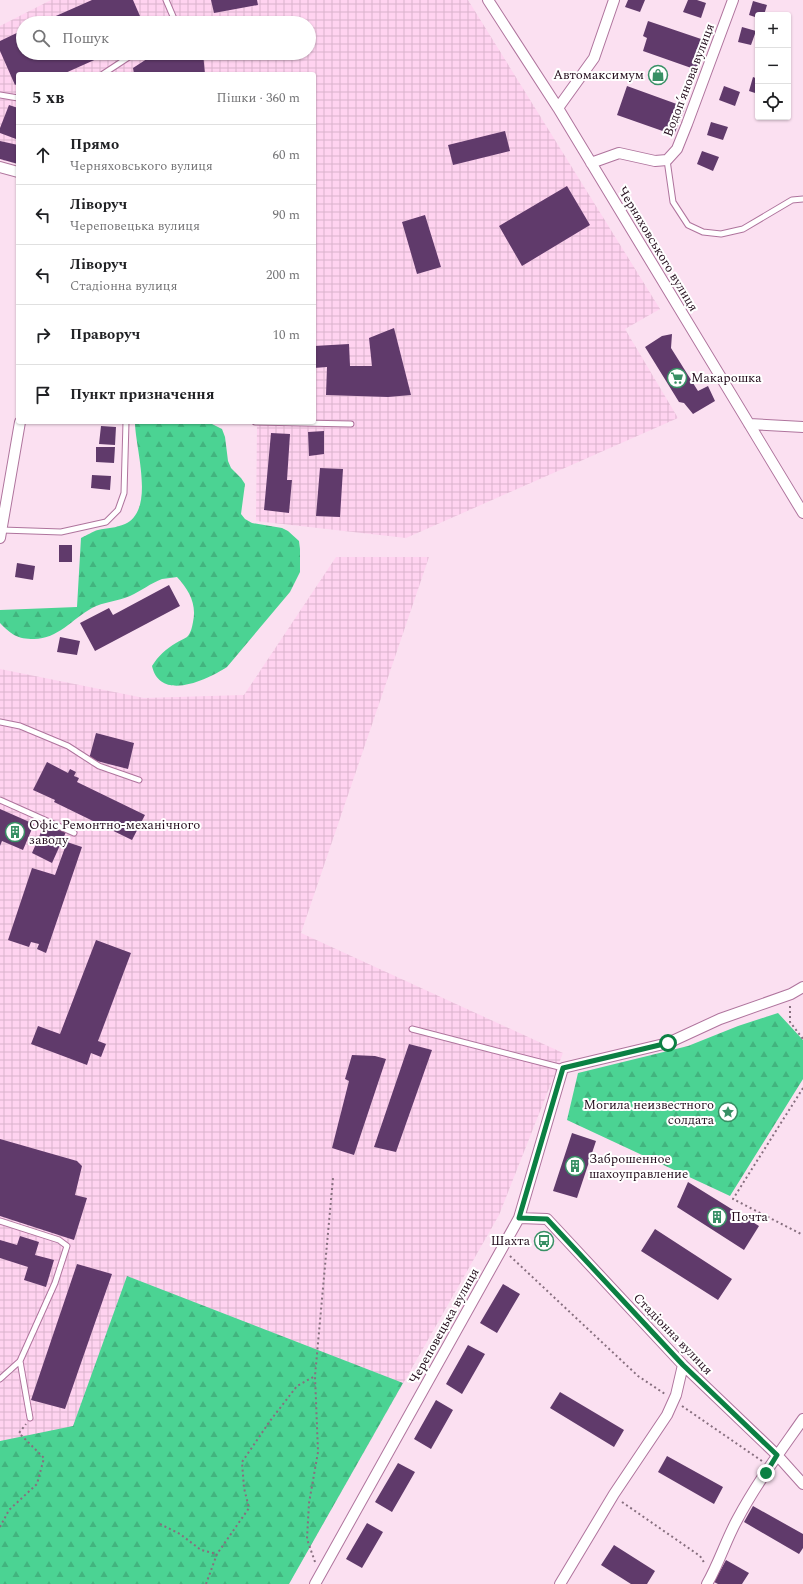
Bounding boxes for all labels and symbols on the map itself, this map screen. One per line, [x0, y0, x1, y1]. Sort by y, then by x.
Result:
street label: Водоп’янова вулиця [658, 20, 720, 140]
shop icon: Автомаксимум [647, 64, 669, 86]
place label: Автомаксимум [553, 65, 644, 85]
street label: Черняховського вулиця [613, 183, 703, 315]
supermarket icon: Макарошка [666, 367, 688, 389]
place label: Макарошка [691, 368, 762, 388]
place label: Офіс Ремонтно-механічного заводу [29, 815, 200, 850]
building icon: Офіс Ремонтно-механічного заводу [4, 821, 26, 843]
route start [659, 1034, 677, 1052]
place label: Могила неизвестного солдата [584, 1095, 715, 1130]
place icon: Могила неизвестного солдата [717, 1101, 739, 1123]
place label: Заброшенное шахоуправление [589, 1149, 688, 1184]
building icon: Заброшенное шахоуправление [564, 1155, 586, 1177]
building icon: Почта [706, 1206, 728, 1228]
place label: Почта [731, 1207, 769, 1227]
bus stop icon: Шахта [533, 1230, 555, 1252]
place label: Шахта [491, 1231, 531, 1251]
street label: Череповецька вулиця [404, 1264, 484, 1388]
street label: Стадіонна вулиця [629, 1288, 718, 1380]
route end [757, 1464, 775, 1482]

